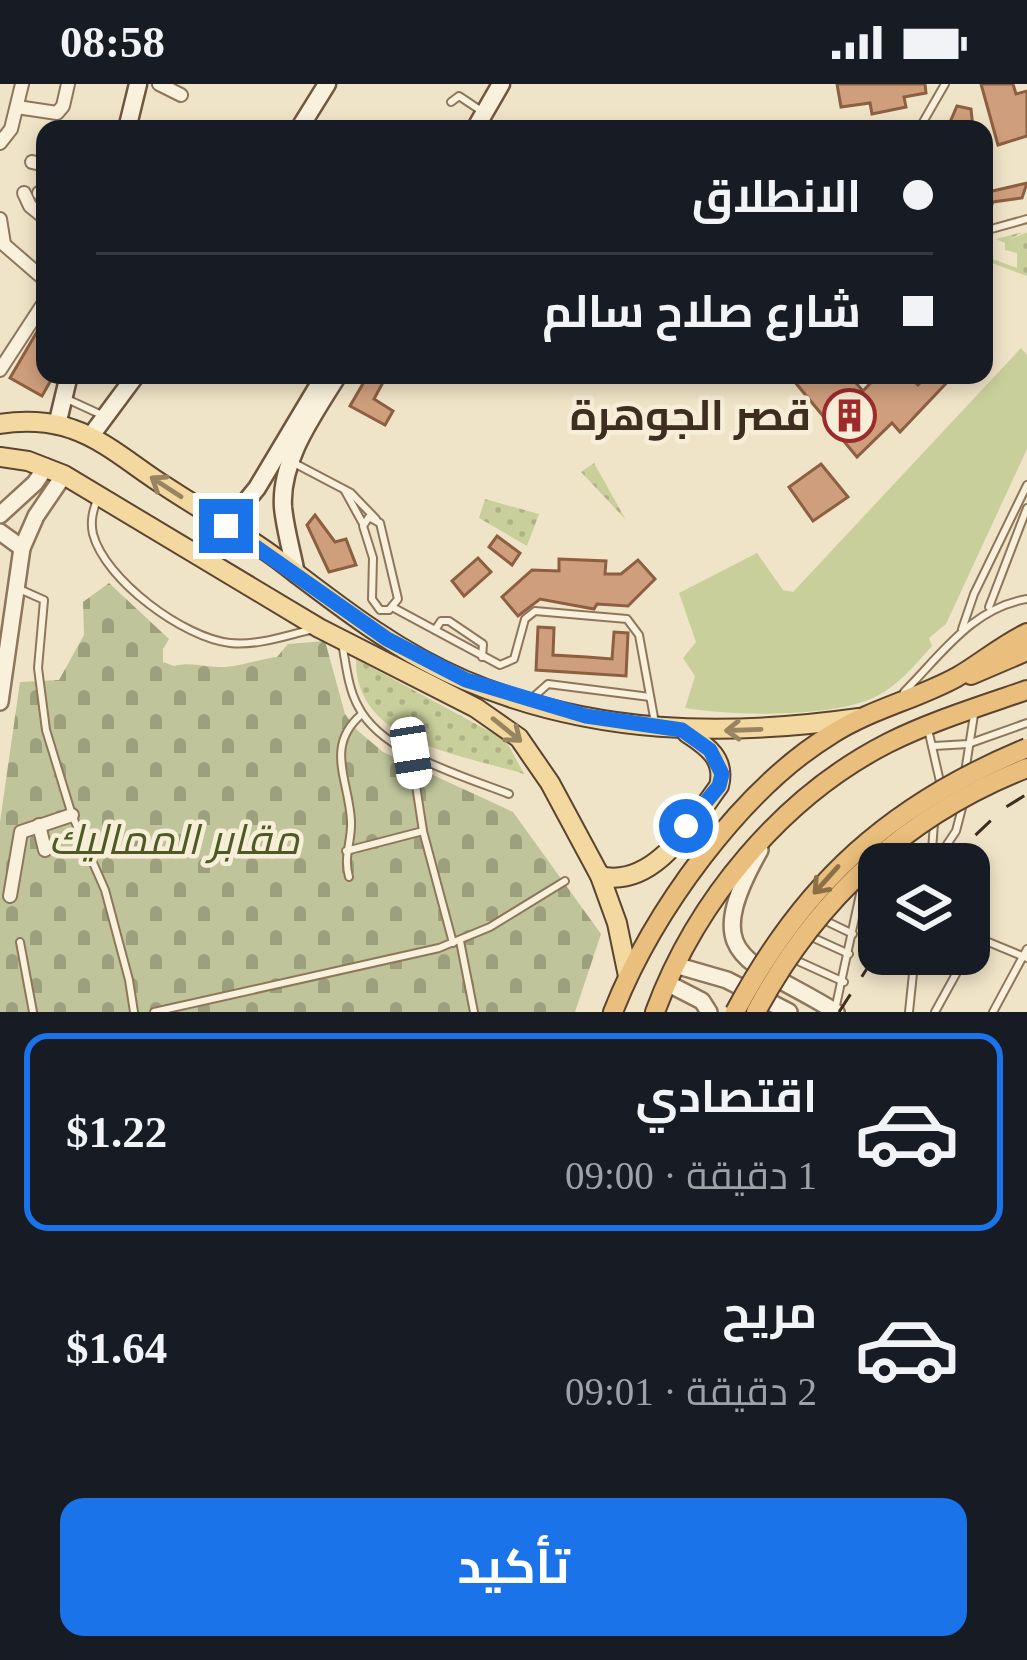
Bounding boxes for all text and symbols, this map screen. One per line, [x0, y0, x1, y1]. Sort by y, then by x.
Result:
text: 08:58 [60, 17, 165, 67]
text: الانطلاق [692, 172, 861, 222]
text: شارع صلاح سالم [542, 287, 861, 337]
building icon: قصر الجوهرة [822, 388, 878, 444]
place label: قصر الجوهرة [570, 393, 811, 441]
one-way arrow [149, 474, 183, 499]
route end [199, 499, 253, 553]
car [388, 715, 434, 791]
one-way arrow [491, 716, 522, 743]
one-way arrow [724, 719, 763, 742]
route start [659, 799, 713, 853]
park label: مقابر المماليك [49, 817, 300, 864]
map controls [858, 843, 990, 975]
button: layers [858, 843, 990, 975]
one-way arrow [813, 865, 840, 895]
text: اقتصادي [636, 1072, 817, 1122]
icon: car [853, 1078, 961, 1186]
text: $1.22 [66, 1107, 167, 1157]
text: 1 دقيقة · 09:00 [565, 1154, 817, 1197]
text: مريح [722, 1288, 817, 1338]
icon: car [853, 1294, 961, 1402]
text: $1.64 [66, 1323, 167, 1373]
text: 2 دقيقة · 09:01 [565, 1370, 817, 1413]
button: تأكيد [60, 1498, 967, 1636]

